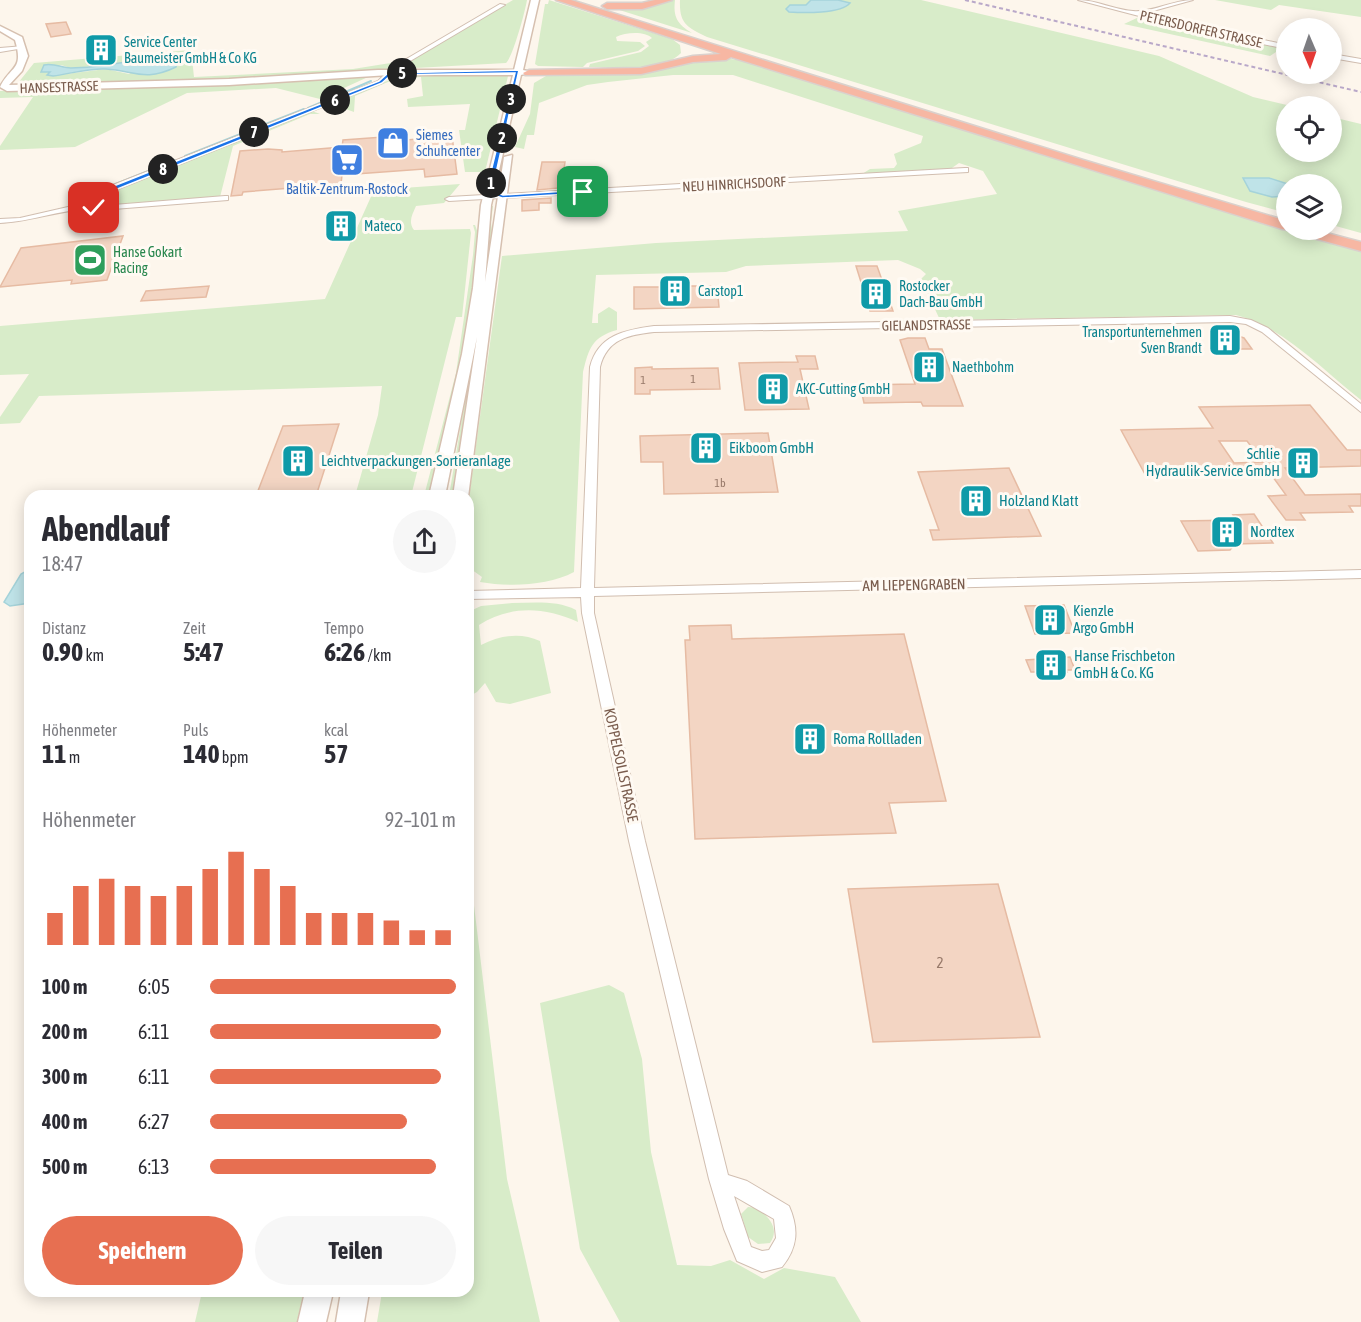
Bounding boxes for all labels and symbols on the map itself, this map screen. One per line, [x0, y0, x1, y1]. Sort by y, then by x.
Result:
street label: PETERSDORFER STRASSE [1138, 7, 1264, 51]
north arrow [1276, 18, 1342, 84]
building icon: Service Center Baumeister GmbH & Co KG [83, 32, 119, 68]
place label: Service Center Baumeister GmbH & Co KG [124, 34, 257, 66]
pin: 5 [387, 58, 417, 88]
street label: HANSESTRASSE [19, 78, 99, 96]
pin: 3 [496, 84, 526, 114]
pin: 6 [320, 85, 350, 115]
pin: 7 [239, 117, 269, 147]
pin: 2 [487, 123, 517, 153]
shop icon: Siemes Schuhcenter [375, 125, 411, 161]
place label: Siemes Schuhcenter [416, 127, 481, 159]
supermarket icon: Baltik-Zentrum-Rostock [329, 142, 365, 178]
pin: 8 [148, 154, 178, 184]
pin [557, 166, 608, 217]
pin: 1 [476, 168, 506, 198]
street label: NEU HINRICHSDORF [682, 173, 787, 195]
place label: Baltik-Zentrum-Rostock [286, 181, 408, 197]
pin [68, 182, 119, 233]
building icon: Mateco [323, 208, 359, 244]
place label: Mateco [364, 218, 402, 234]
sports icon: Hanse Gokart Racing [72, 242, 108, 278]
place label: Hanse Gokart Racing [113, 244, 182, 276]
building icon: Carstop1 [657, 273, 693, 309]
building icon: Rostocker Dach-Bau GmbH [858, 276, 894, 312]
place label: Rostocker Dach-Bau GmbH [899, 278, 983, 310]
place label: Carstop1 [698, 283, 744, 299]
street label: GIELANDSTRASSE [881, 316, 971, 334]
building icon: Transportunternehmen Sven Brandt [1207, 322, 1243, 358]
place label: Transportunternehmen Sven Brandt [1082, 324, 1202, 356]
building icon: Naethbohm [911, 349, 947, 385]
place label: Naethbohm [952, 359, 1014, 375]
building icon: AKC-Cutting GmbH [755, 371, 791, 407]
house number: 1 [690, 372, 696, 386]
house number: 1 [640, 373, 646, 387]
place label: AKC-Cutting GmbH [796, 381, 890, 397]
building icon: Eikboom GmbH [688, 430, 724, 466]
place label: Eikboom GmbH [729, 439, 814, 456]
building icon: Leichtverpackungen-Sortieranlage [280, 443, 316, 479]
place label: Schlie Hydraulik-Service GmbH [1146, 445, 1280, 479]
building icon: Schlie Hydraulik-Service GmbH [1285, 445, 1321, 481]
place label: Leichtverpackungen-Sortieranlage [321, 452, 511, 469]
house number: 1b [714, 476, 726, 490]
building icon: Holzland Klatt [958, 483, 994, 519]
place label: Holzland Klatt [999, 492, 1078, 509]
building icon: Nordtex [1209, 514, 1245, 550]
place label: Nordtex [1250, 523, 1294, 540]
street label: AM LIEPENGRABEN [862, 575, 966, 594]
building icon: Kienzle Argo GmbH [1032, 602, 1068, 638]
place label: Kienzle Argo GmbH [1073, 602, 1134, 636]
building icon: Hanse Frischbeton GmbH & Co. KG [1033, 647, 1069, 683]
place label: Hanse Frischbeton GmbH & Co. KG [1074, 647, 1175, 681]
street label: KOPPELSOLLSTRASSE [601, 706, 642, 824]
building icon: Roma Rollladen [792, 721, 828, 757]
place label: Roma Rollladen [833, 730, 922, 747]
house number: 2 [936, 954, 944, 971]

